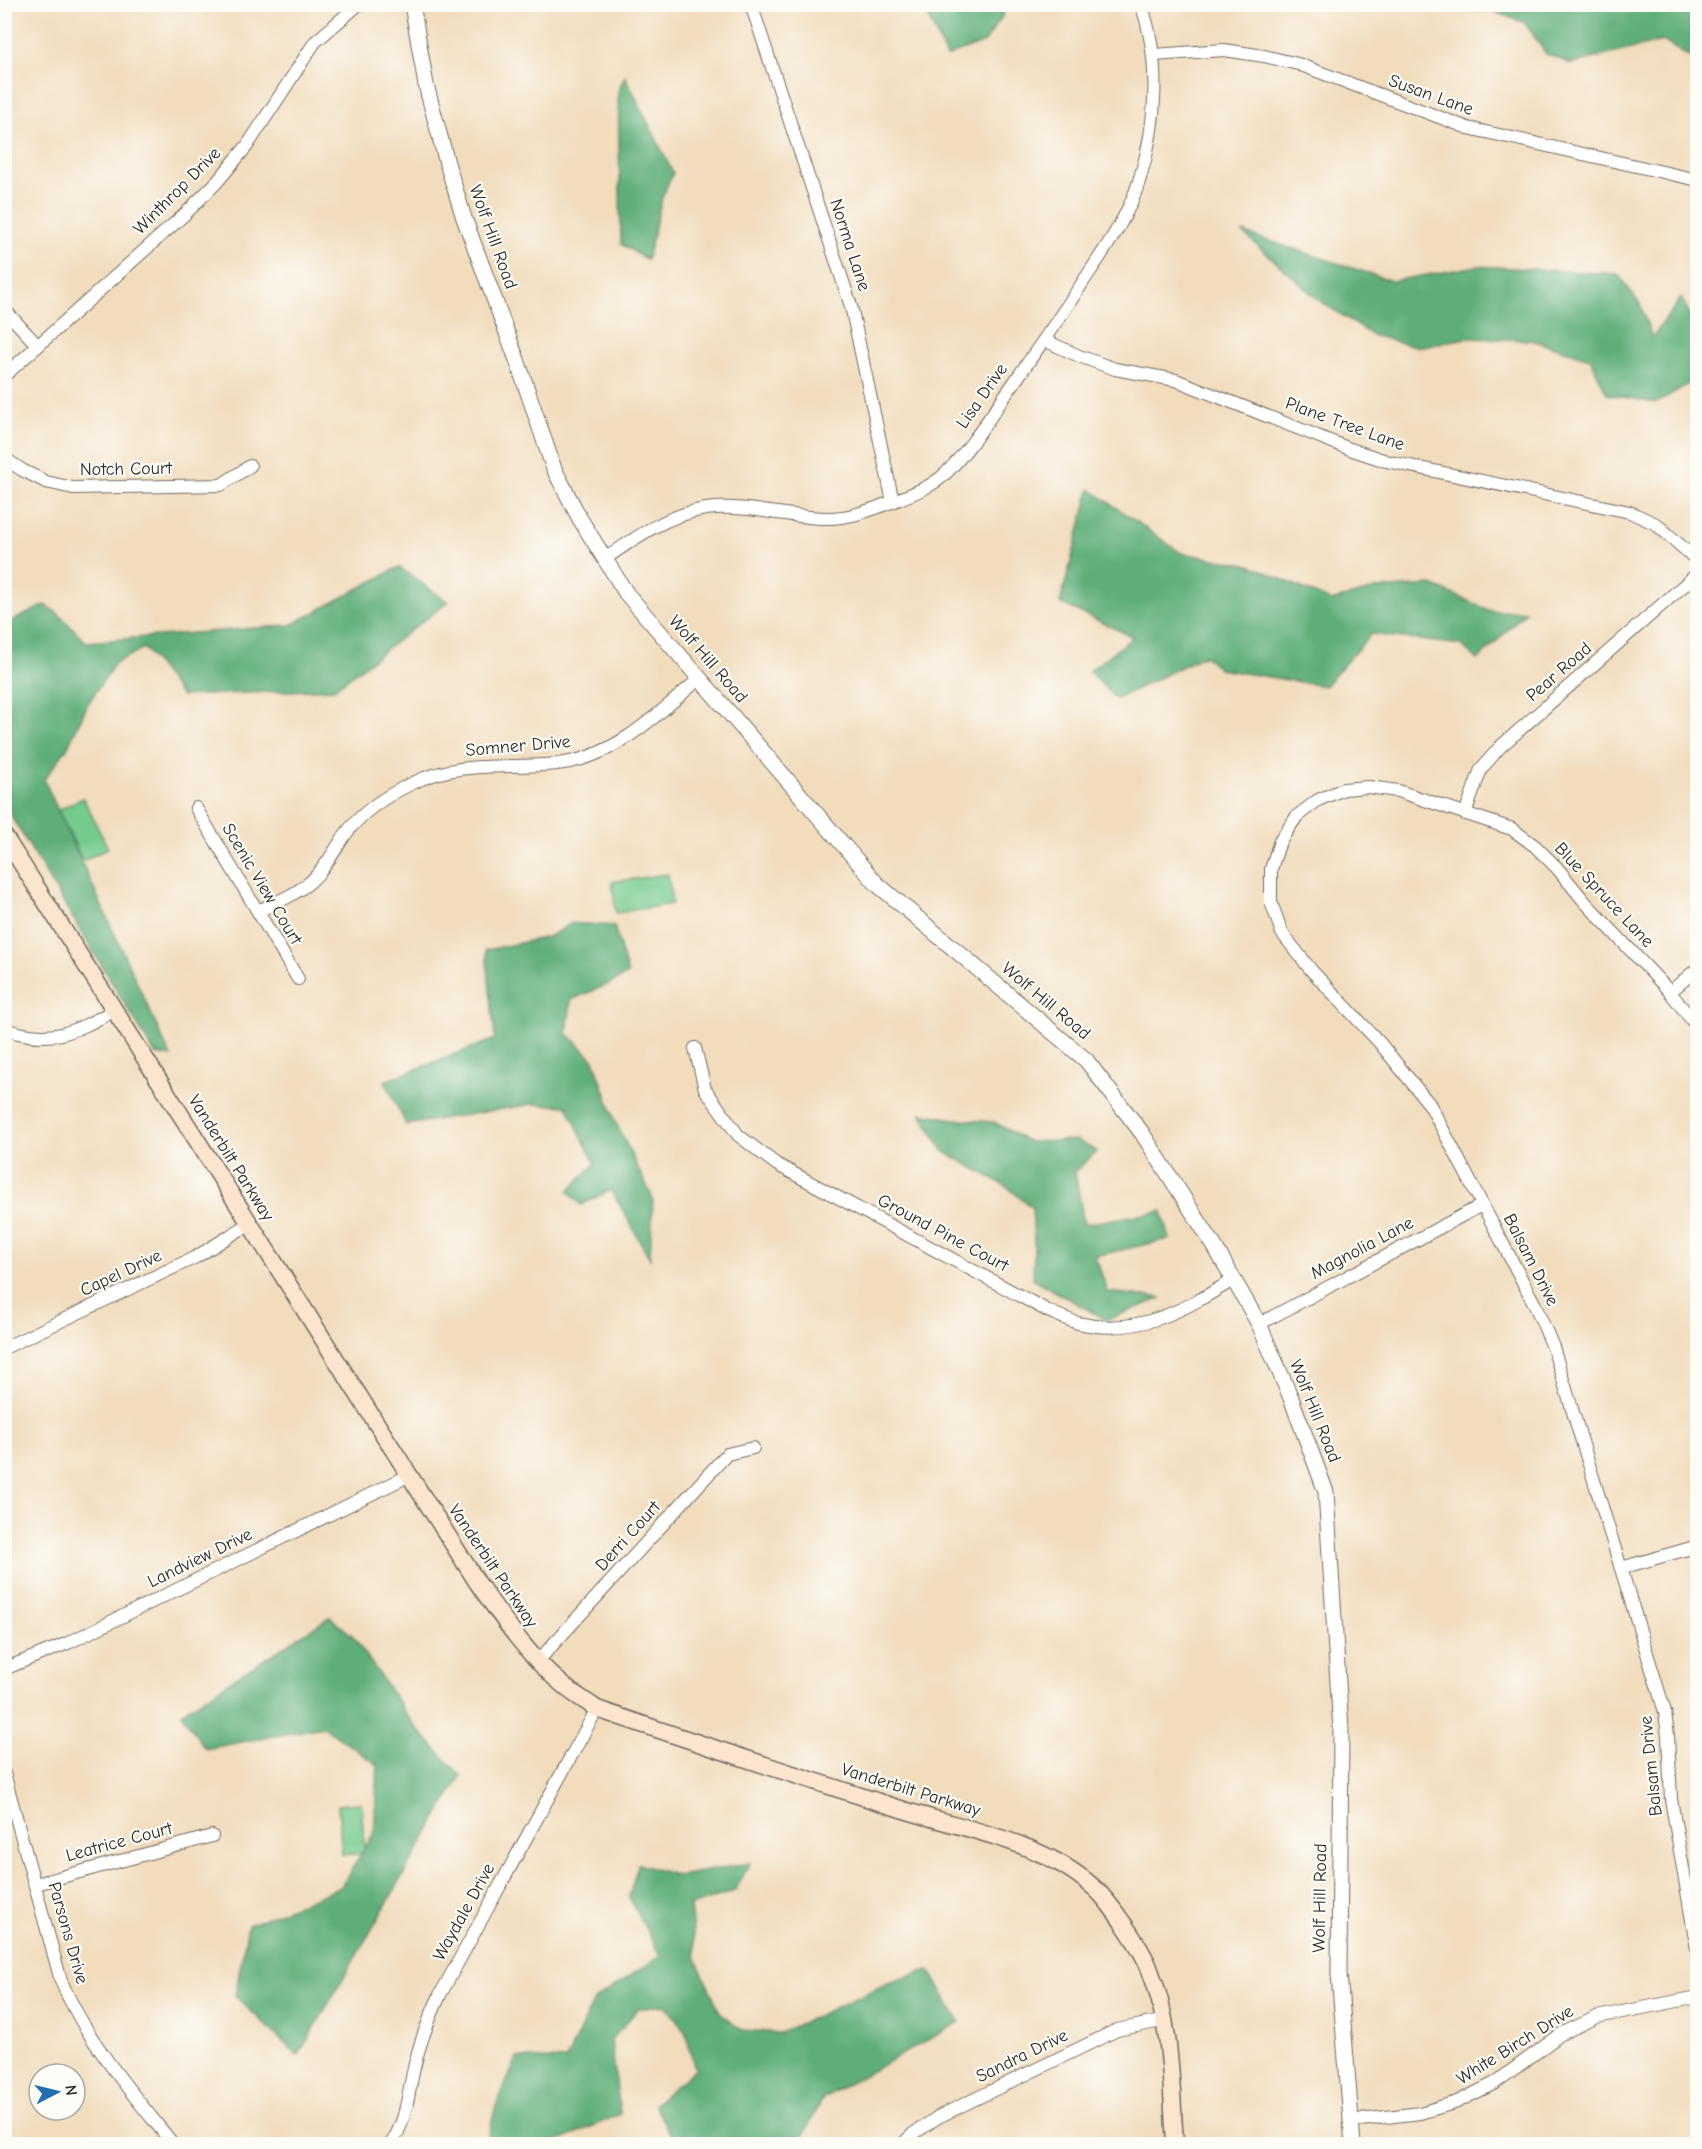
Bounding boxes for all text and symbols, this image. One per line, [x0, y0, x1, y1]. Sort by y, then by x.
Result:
street label: Susan Lane [1386, 70, 1476, 120]
street label: Winthrop Drive [129, 143, 225, 239]
street label: Wolf Hill Road [464, 182, 522, 292]
street label: Norma Lane [825, 196, 875, 294]
street label: Lisa Drive [952, 359, 1012, 433]
street label: Plane Tree Lane [1282, 393, 1408, 455]
street label: Notch Court [80, 458, 173, 480]
street label: Wolf Hill Road [664, 611, 752, 707]
street label: Pear Road [1522, 638, 1596, 706]
street label: Somner Drive [465, 731, 571, 761]
street label: Scenic View Court [217, 819, 307, 949]
street label: Blue Spruce Lane [1550, 838, 1658, 952]
street label: Wolf Hill Road [997, 958, 1095, 1044]
street label: Vanderbilt Parkway [184, 1091, 279, 1226]
street label: Ground Pine Court [874, 1190, 1013, 1277]
street label: Balsam Drive [1499, 1210, 1563, 1310]
street label: Magnolia Lane [1307, 1212, 1417, 1284]
street label: Capel Drive [77, 1245, 165, 1301]
street label: Wolf Hill Road [1285, 1356, 1345, 1466]
street label: Derri Court [591, 1496, 665, 1575]
street label: Vanderbilt Parkway [444, 1500, 543, 1633]
street label: Landview Drive [144, 1524, 256, 1592]
street label: Balsam Drive [1635, 1715, 1667, 1817]
street label: Vanderbilt Parkway [839, 1759, 984, 1821]
street label: Leatrice Court [64, 1818, 175, 1866]
street label: Wolf Hill Road [1309, 1843, 1331, 1953]
street label: Waydale Drive [429, 1860, 499, 1964]
street label: Parsons Drive [43, 1880, 93, 1986]
street label: White Birch Drive [1453, 2001, 1577, 2089]
street label: Sandra Drive [973, 2025, 1071, 2087]
north arrow [27, 2062, 87, 2122]
text: N [61, 2084, 80, 2097]

